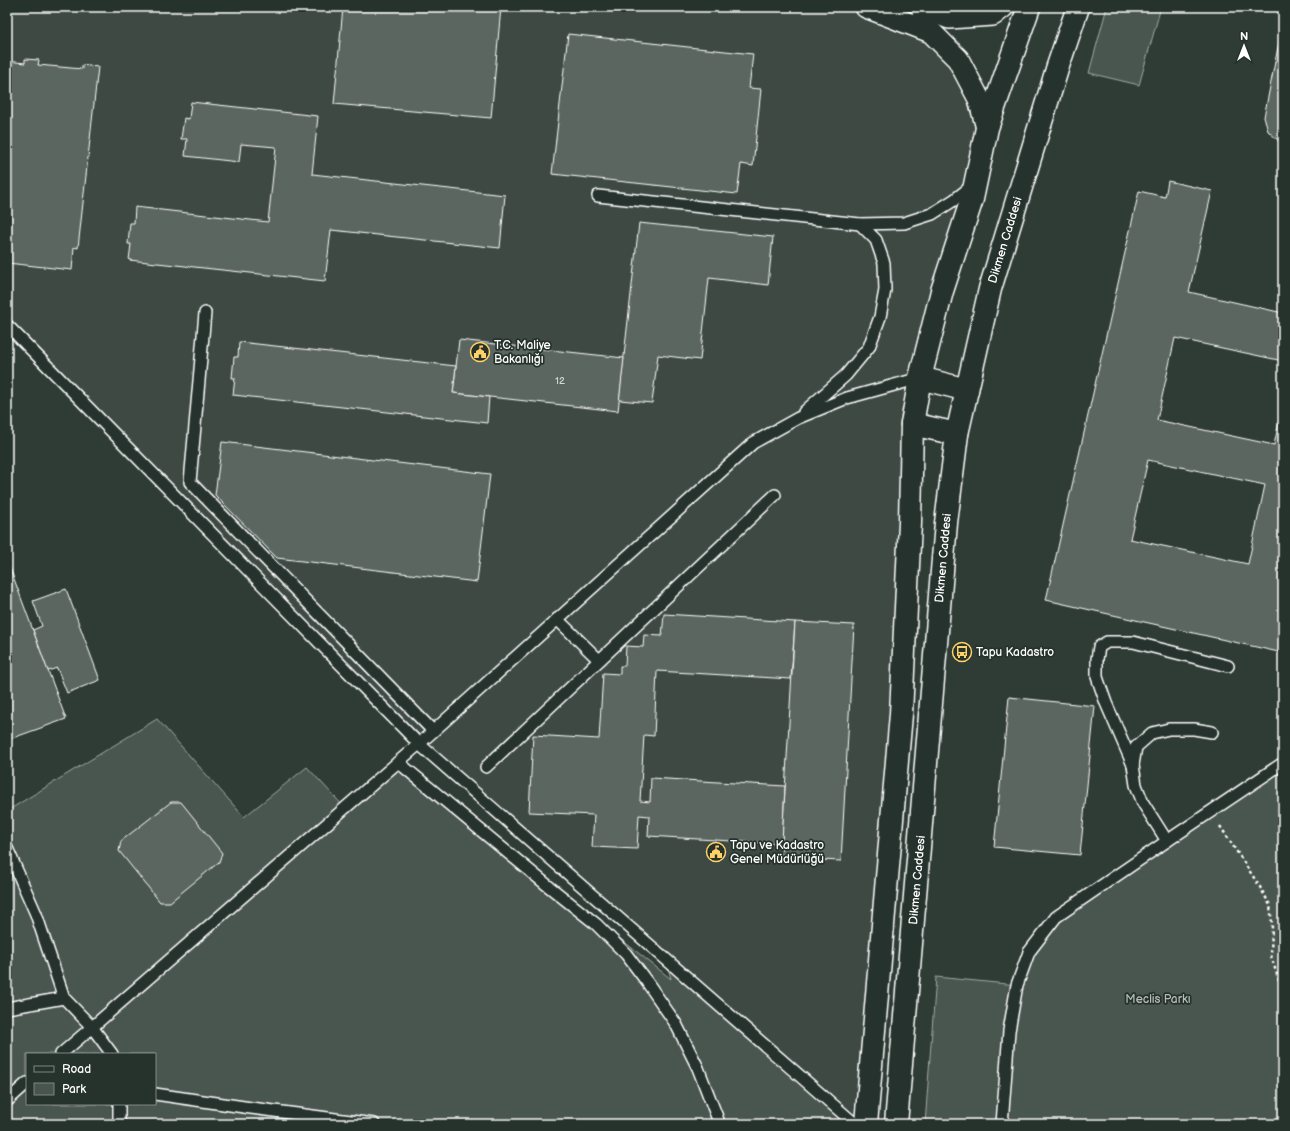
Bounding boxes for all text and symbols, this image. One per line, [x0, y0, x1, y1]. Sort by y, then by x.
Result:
north arrow [1224, 26, 1264, 66]
text: N [1240, 30, 1248, 43]
street label: Dikmen Caddesi [985, 195, 1026, 285]
place label: T.C. Maliye Bakanlığı [494, 338, 551, 367]
public building icon: T.C. Maliye Bakanlığı [469, 341, 491, 363]
house number: 12 [555, 375, 565, 387]
street label: Dikmen Caddesi [932, 513, 955, 603]
bus stop icon: Tapu Kadastro [951, 641, 973, 663]
place label: Tapu Kadastro [976, 645, 1054, 660]
street label: Dikmen Caddesi [906, 835, 929, 925]
place label: Tapu ve Kadastro Genel Müdürlüğü [730, 838, 824, 867]
public building icon: Tapu ve Kadastro Genel Müdürlüğü [705, 841, 727, 863]
park label: Meclis Parkı [1125, 992, 1191, 1007]
legend [26, 1053, 156, 1105]
text: Road [62, 1062, 91, 1077]
text: Park [62, 1082, 86, 1097]

